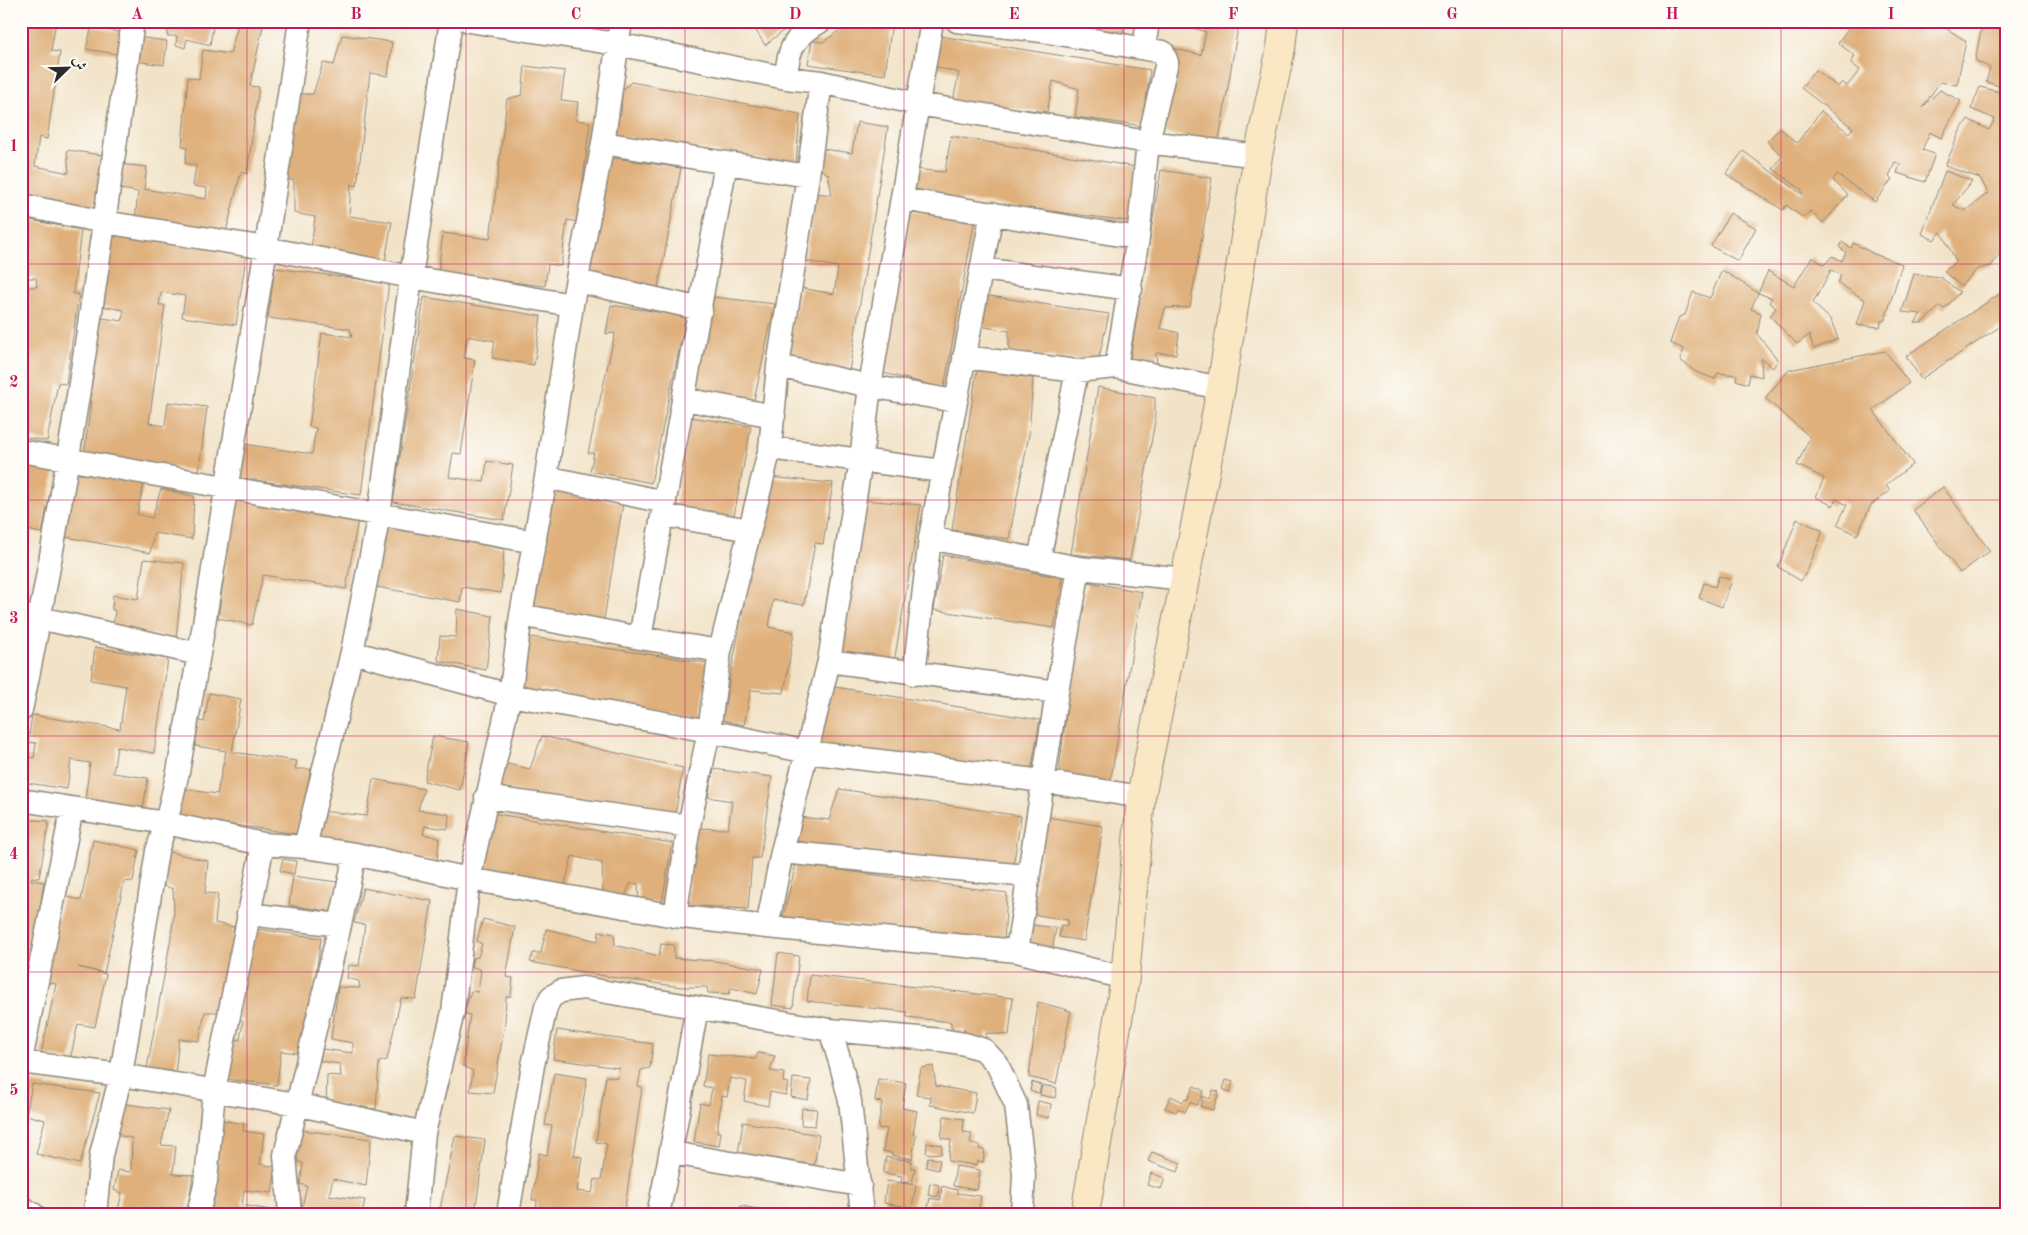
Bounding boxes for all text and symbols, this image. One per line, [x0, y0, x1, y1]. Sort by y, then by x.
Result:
text: A [131, 7, 143, 23]
text: B [350, 7, 362, 23]
text: C [571, 7, 581, 23]
text: D [789, 7, 801, 23]
text: E [1008, 7, 1020, 23]
text: F [1228, 7, 1239, 23]
text: G [1446, 7, 1458, 23]
text: H [1665, 7, 1679, 23]
text: I [1887, 7, 1895, 23]
north arrow [42, 42, 92, 92]
text: ش [70, 54, 88, 73]
text: 1 [9, 139, 19, 155]
text: 2 [9, 375, 19, 391]
text: 3 [9, 611, 19, 627]
text: 4 [9, 847, 19, 863]
text: 5 [9, 1083, 19, 1099]

